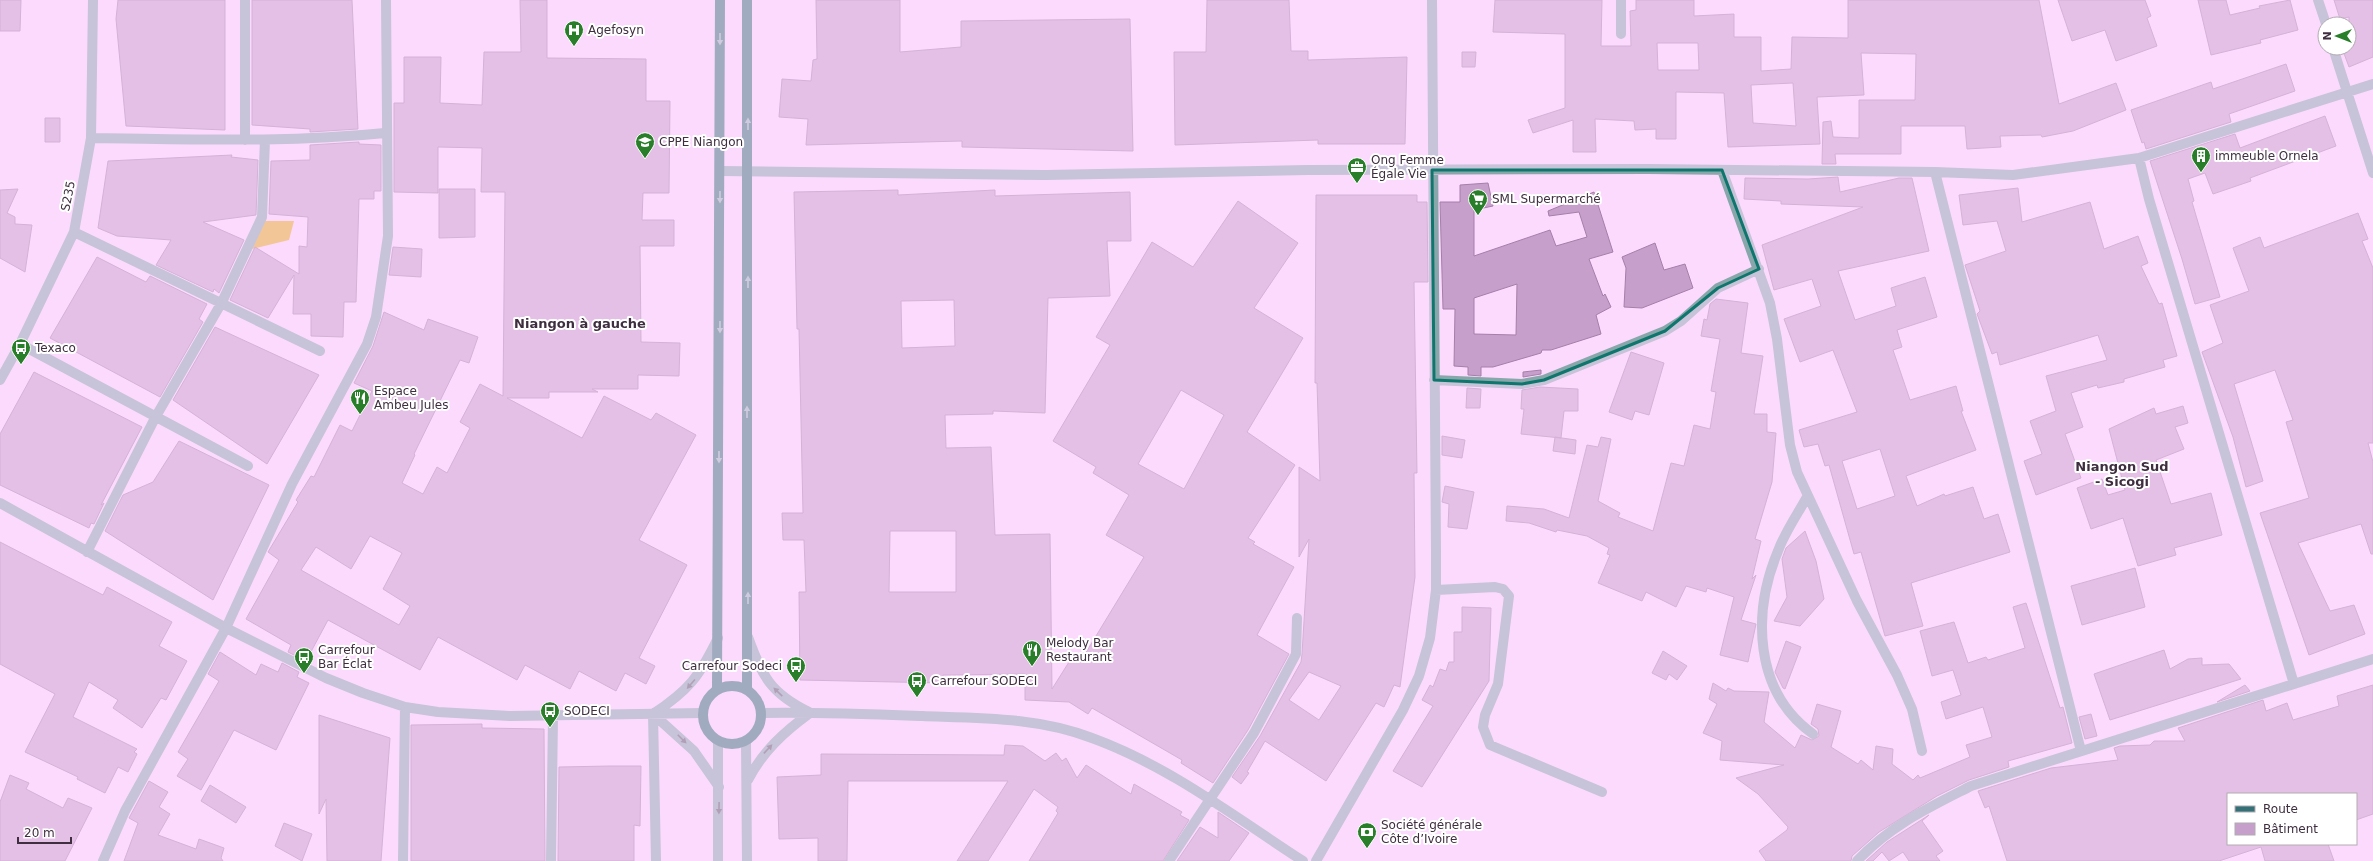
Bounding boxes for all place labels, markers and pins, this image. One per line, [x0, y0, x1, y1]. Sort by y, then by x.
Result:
hospital icon: Agefosyn [563, 19, 585, 47]
place label: Agefosyn [588, 23, 644, 37]
school or university icon: CPPE Niangon [634, 131, 656, 159]
place label: CPPE Niangon [659, 135, 743, 149]
building icon: immeuble Ornela [2190, 145, 2212, 173]
place label: immeuble Ornela [2215, 149, 2319, 163]
place label: Ong Femme Égale Vie [1371, 153, 1444, 181]
office icon: Ong Femme Égale Vie [1346, 156, 1368, 184]
supermarket icon: SML Supermarché [1467, 188, 1489, 216]
place label: SML Supermarché [1492, 192, 1601, 206]
bus stop icon: Texaco [10, 337, 32, 365]
place label: Texaco [34, 341, 76, 355]
place label: Espace Ambeu Jules [374, 384, 448, 412]
restaurant icon: Espace Ambeu Jules [349, 387, 371, 415]
place label: Melody Bar Restaurant [1046, 636, 1114, 664]
restaurant icon: Melody Bar Restaurant [1021, 639, 1043, 667]
place label: Carrefour Bar Éclat [318, 643, 375, 671]
bus stop icon: Carrefour Bar Éclat [293, 646, 315, 674]
bus stop icon: Carrefour Sodeci [785, 655, 807, 683]
place label: Carrefour Sodeci [682, 659, 782, 673]
bus stop icon: Carrefour SODECI [906, 670, 928, 698]
place label: Carrefour SODECI [931, 674, 1037, 688]
bus stop icon: SODECI [539, 700, 561, 728]
place label: SODECI [564, 704, 610, 718]
place label: Société générale Côte d’Ivoire [1381, 818, 1482, 846]
bank icon: Société générale Côte d’Ivoire [1356, 821, 1378, 849]

